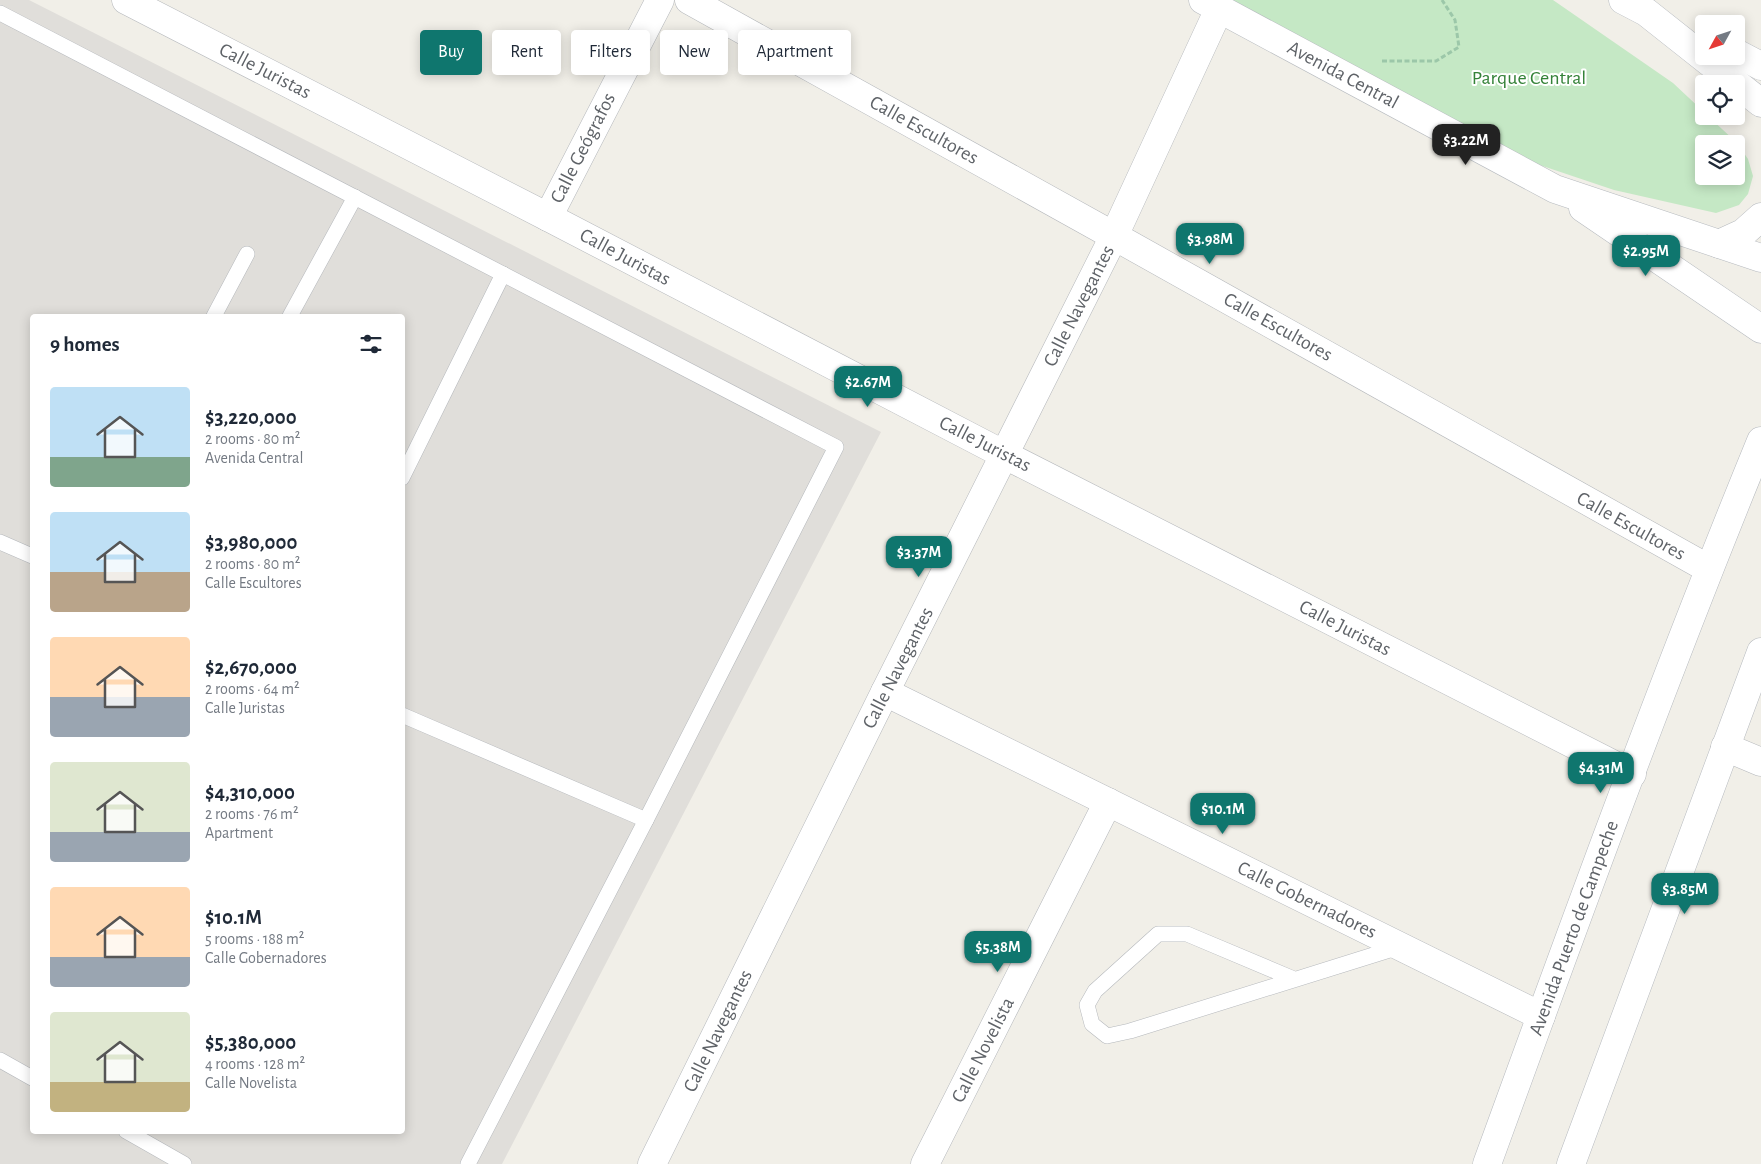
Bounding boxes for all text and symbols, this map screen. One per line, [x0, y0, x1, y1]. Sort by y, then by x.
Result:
north arrow [1695, 15, 1745, 65]
map controls [1695, 15, 1745, 185]
chip: Buy [420, 30, 482, 75]
chip: Rent [492, 30, 561, 75]
chip: Filters [571, 30, 650, 75]
chip: New [660, 30, 728, 75]
chip: Apartment [738, 30, 851, 75]
street label: Avenida Central [1284, 37, 1402, 113]
street label: Calle Juristas [216, 39, 314, 103]
park label: Parque Central [1472, 68, 1586, 88]
button: locate [1695, 75, 1745, 125]
street label: Calle Geógrafos [547, 90, 619, 206]
street label: Calle Escultores [866, 92, 982, 168]
pin: $3.22M [1425, 124, 1507, 166]
text: $3.22M [1443, 132, 1489, 148]
button: layers [1695, 135, 1745, 185]
pin: $3.98M [1169, 222, 1251, 265]
street label: Calle Juristas [576, 225, 674, 289]
text: $3.98M [1187, 231, 1233, 247]
pin: $2.95M [1605, 234, 1687, 277]
street label: Calle Navegantes [1040, 242, 1118, 370]
text: $2.95M [1623, 243, 1669, 259]
street label: Calle Escultores [1220, 289, 1336, 365]
icon: filters [357, 330, 385, 358]
text: 9 homes [50, 334, 120, 355]
pin: $2.67M [827, 366, 909, 408]
text: $2.67M [845, 374, 891, 390]
icon: home [90, 407, 150, 467]
text: $3,220,000 [205, 407, 297, 428]
street label: Calle Juristas [936, 412, 1034, 476]
text: 2 rooms · 80 m² [205, 431, 300, 447]
text: Avenida Central [205, 450, 303, 466]
street label: Calle Escultores [1573, 488, 1689, 564]
icon: home [90, 532, 150, 592]
text: $3,980,000 [205, 532, 297, 553]
pin: $3.37M [878, 536, 960, 578]
text: $3.37M [897, 544, 941, 560]
text: 2 rooms · 80 m² [205, 556, 300, 572]
text: Calle Escultores [205, 575, 302, 591]
street label: Calle Juristas [1296, 596, 1394, 660]
street label: Calle Navegantes [859, 604, 937, 732]
icon: home [90, 657, 150, 717]
text: $2,670,000 [205, 657, 297, 678]
text: 2 rooms · 64 m² [205, 681, 300, 697]
text: Calle Juristas [205, 700, 285, 716]
pin: $4.31M [1560, 752, 1642, 794]
text: $4.31M [1579, 760, 1623, 776]
icon: home [90, 782, 150, 842]
text: $4,310,000 [205, 782, 295, 803]
pin: $10.1M [1182, 792, 1264, 835]
text: $10.1M [1201, 801, 1245, 817]
text: 2 rooms · 76 m² [205, 806, 299, 822]
street label: Avenida Puerto de Campeche [1526, 818, 1622, 1038]
text: Apartment [205, 825, 273, 841]
street label: Calle Gobernadores [1234, 858, 1380, 942]
pin: $3.85M [1644, 872, 1726, 915]
text: $3.85M [1662, 881, 1708, 897]
icon: home [90, 907, 150, 967]
text: $10.1M [205, 907, 262, 928]
pin: $5.38M [957, 930, 1039, 973]
text: 5 rooms · 188 m² [205, 931, 304, 947]
text: $5.38M [975, 939, 1021, 955]
text: Calle Gobernadores [205, 950, 327, 966]
street label: Calle Navegantes [680, 967, 756, 1095]
street label: Calle Novelista [948, 994, 1018, 1106]
icon: home [90, 1032, 150, 1092]
text: $5,380,000 [205, 1032, 296, 1053]
text: 4 rooms · 128 m² [205, 1056, 305, 1072]
text: Calle Novelista [205, 1075, 297, 1091]

